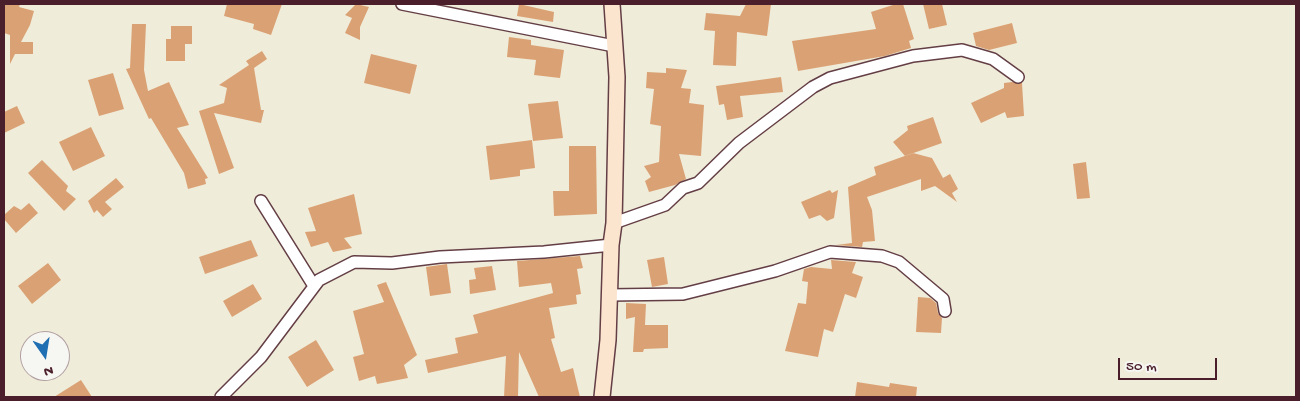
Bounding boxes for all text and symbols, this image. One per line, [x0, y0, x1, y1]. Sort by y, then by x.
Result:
north arrow [20, 331, 70, 381]
scale bar [1120, 348, 1219, 380]
text: 50 m [1126, 358, 1157, 376]
text: N [42, 361, 55, 379]

